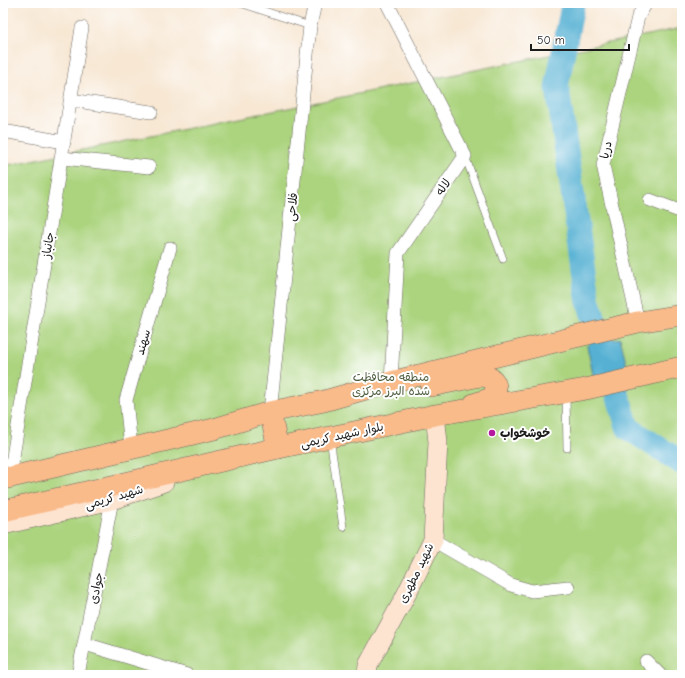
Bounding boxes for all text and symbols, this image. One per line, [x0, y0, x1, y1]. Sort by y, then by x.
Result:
scale bar [531, 26, 629, 52]
text: 50 m [537, 33, 565, 47]
street label: دریا [597, 140, 615, 160]
street label: لاله [432, 176, 454, 198]
street label: فلاحی [284, 192, 301, 222]
street label: جانباز [39, 231, 58, 260]
street label: سهند [133, 328, 153, 356]
park label: منطقه محافظت شده البرز مرکزی [352, 370, 430, 399]
street label: بلوار شهید کریمی [299, 419, 385, 452]
place label: خوشخواب [500, 426, 550, 441]
marker: خوشخواب [487, 428, 497, 438]
street label: شهید کریمی [83, 482, 145, 513]
street label: شهید مطهری [395, 541, 437, 605]
street label: جوادی [86, 571, 107, 605]

